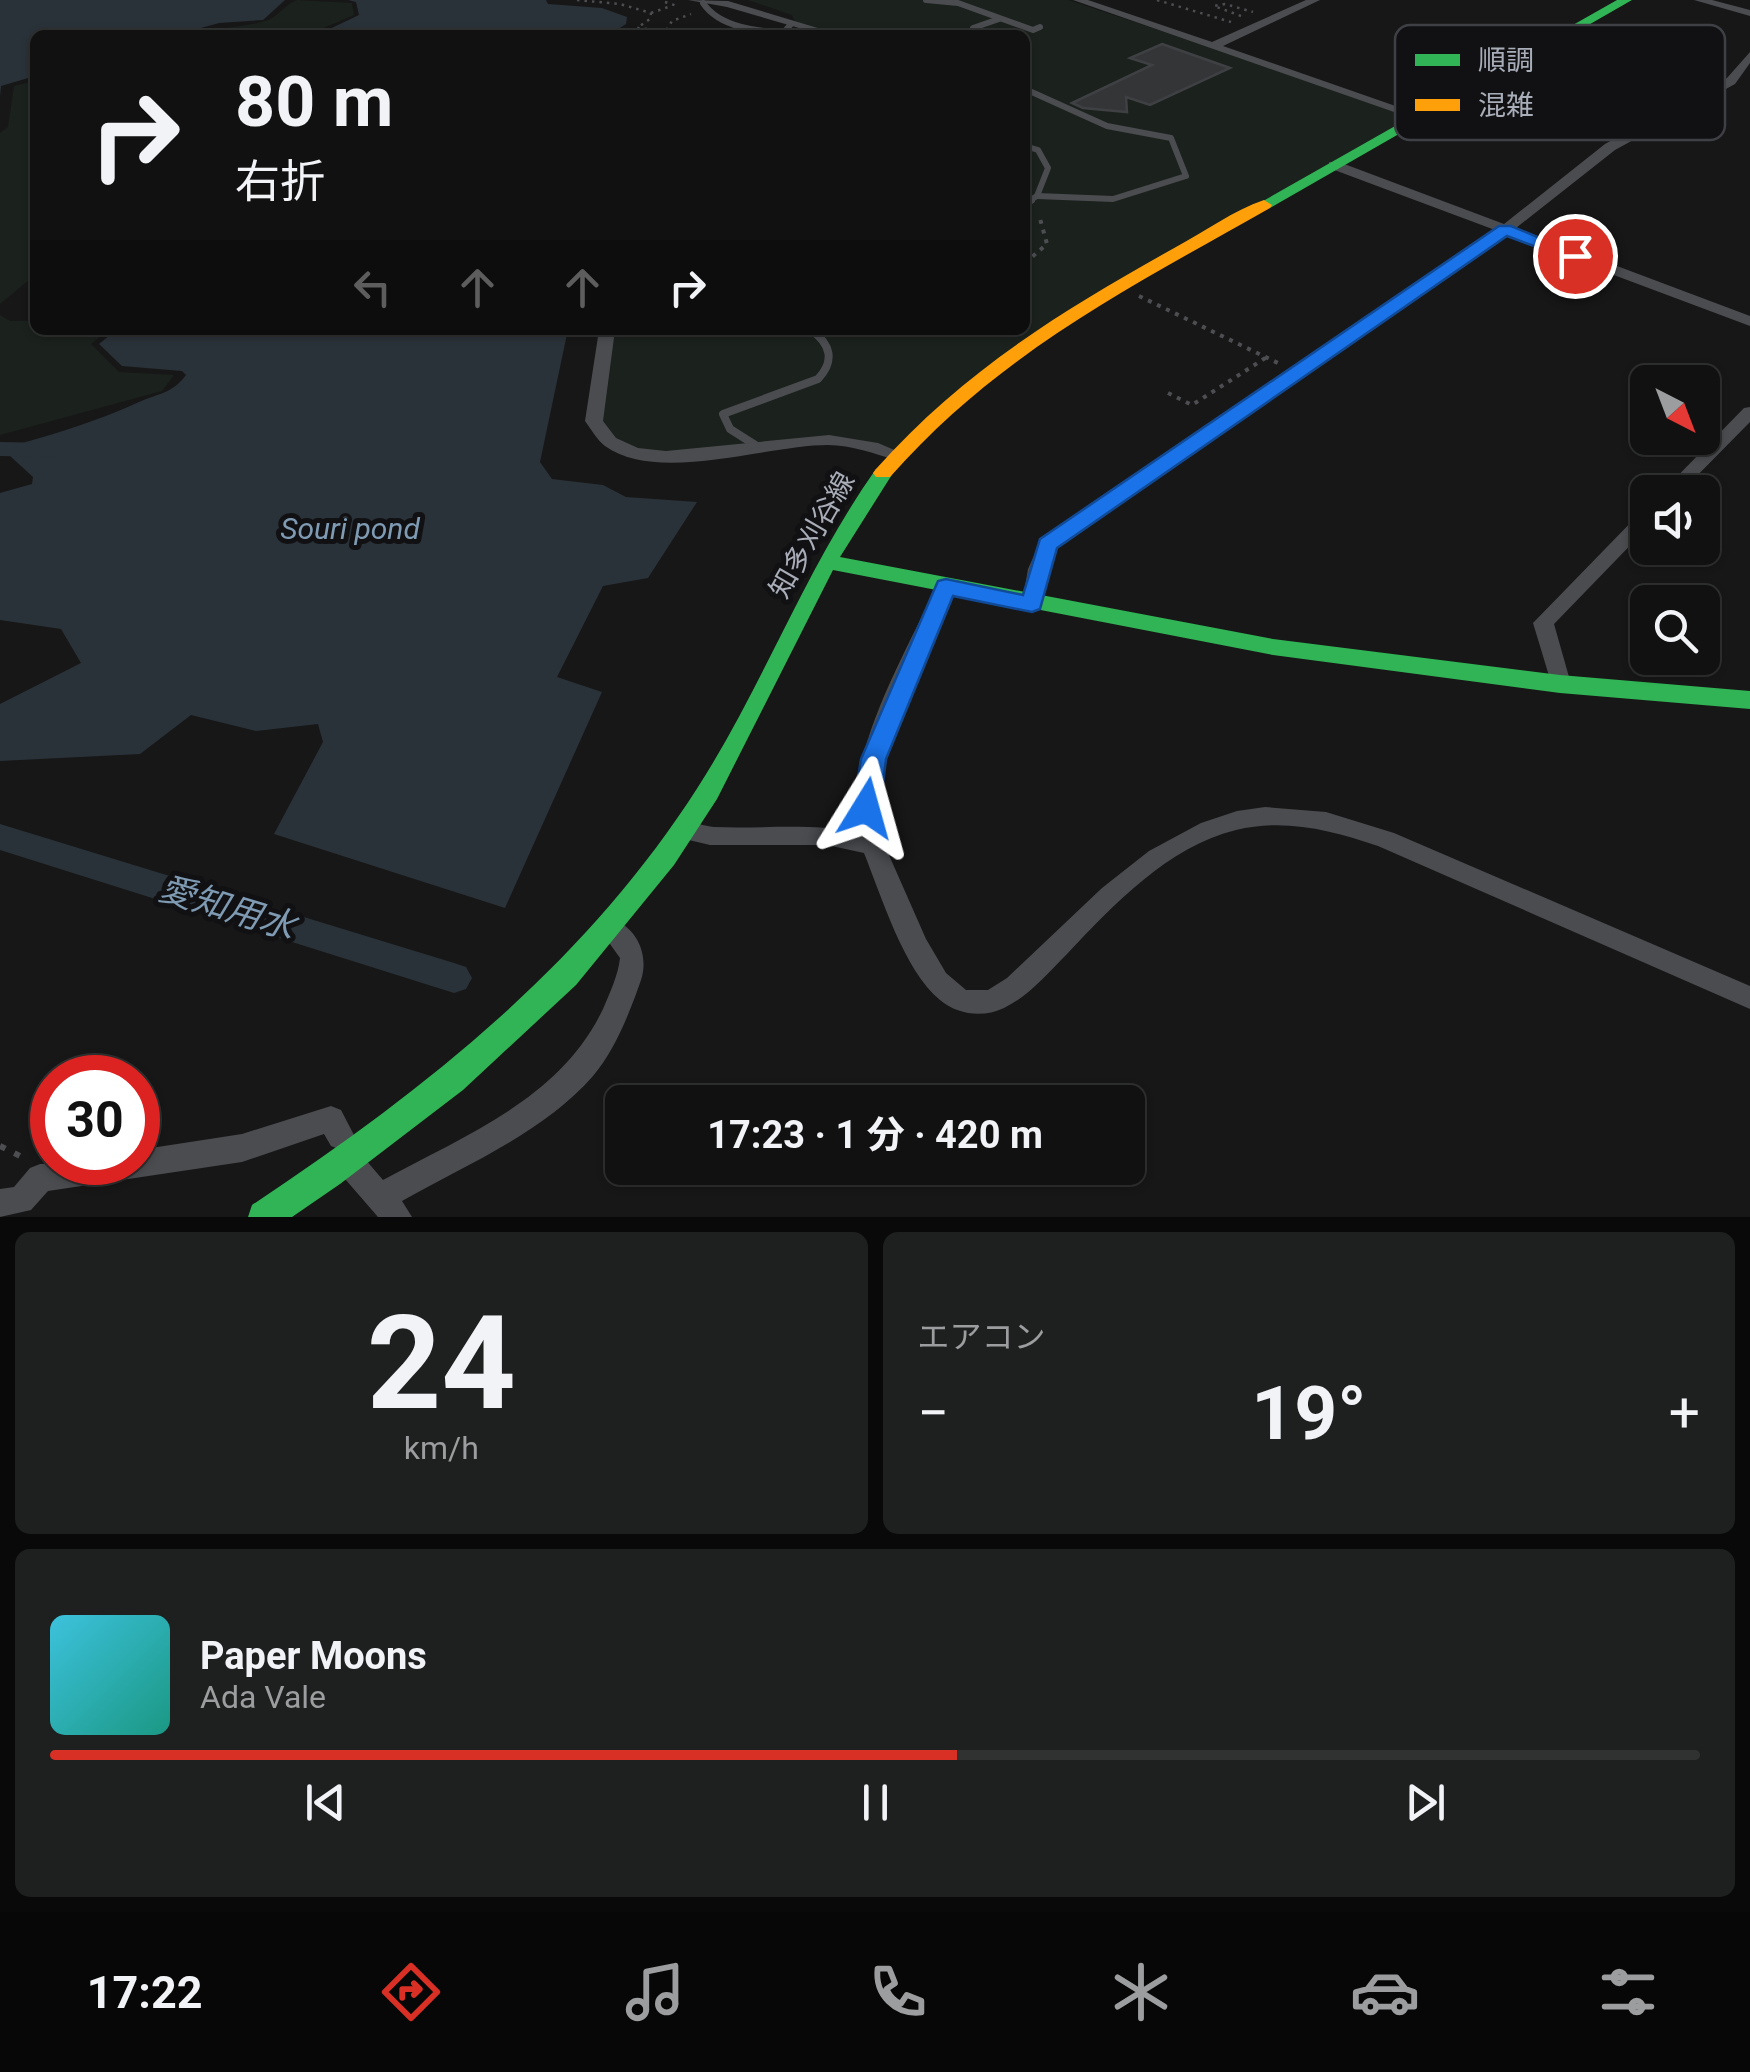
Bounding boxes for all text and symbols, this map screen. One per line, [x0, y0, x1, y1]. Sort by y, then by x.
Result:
legend [1395, 25, 1725, 140]
text: 順調 [1478, 44, 1534, 77]
text: 80 m [235, 61, 393, 143]
icon: right [70, 70, 200, 200]
text: 混雑 [1478, 89, 1534, 122]
text: 右折 [235, 155, 325, 208]
pin [1533, 214, 1618, 299]
icon: arrive [1548, 229, 1603, 284]
icon: left [345, 260, 400, 315]
icon: ahead [450, 260, 505, 315]
icon: ahead [555, 260, 610, 315]
icon: right [660, 260, 715, 315]
north arrow [1630, 365, 1720, 455]
map controls [1630, 365, 1720, 675]
street label: 知多刈谷線 [763, 466, 861, 604]
button: sound [1630, 475, 1720, 565]
water label: Souri pond [280, 511, 420, 546]
button: search [1630, 585, 1720, 675]
position arrow [814, 756, 918, 860]
water label: 愛知用水 [154, 868, 304, 949]
speed limit sign: 30 [30, 1055, 160, 1185]
text: 17:23 · 1 分 · 420 m [707, 1113, 1043, 1157]
text: 24 [367, 1287, 516, 1440]
text: エアコン [918, 1318, 1046, 1356]
text: 19° [1251, 1369, 1367, 1457]
text: − [918, 1381, 949, 1445]
text: + [1669, 1381, 1700, 1445]
text: km/h [404, 1429, 479, 1467]
text: Paper Moons [200, 1634, 427, 1678]
text: Ada Vale [200, 1678, 326, 1716]
icon: previous [298, 1775, 353, 1830]
icon: pause [848, 1775, 903, 1830]
icon: next [1398, 1775, 1453, 1830]
icon: directions [376, 1957, 446, 2027]
icon: music [620, 1957, 690, 2027]
icon: phone [863, 1957, 933, 2027]
icon: climate [1106, 1957, 1176, 2027]
icon: car [1350, 1957, 1420, 2027]
icon: filters [1593, 1957, 1663, 2027]
text: 17:22 [87, 1966, 203, 2019]

